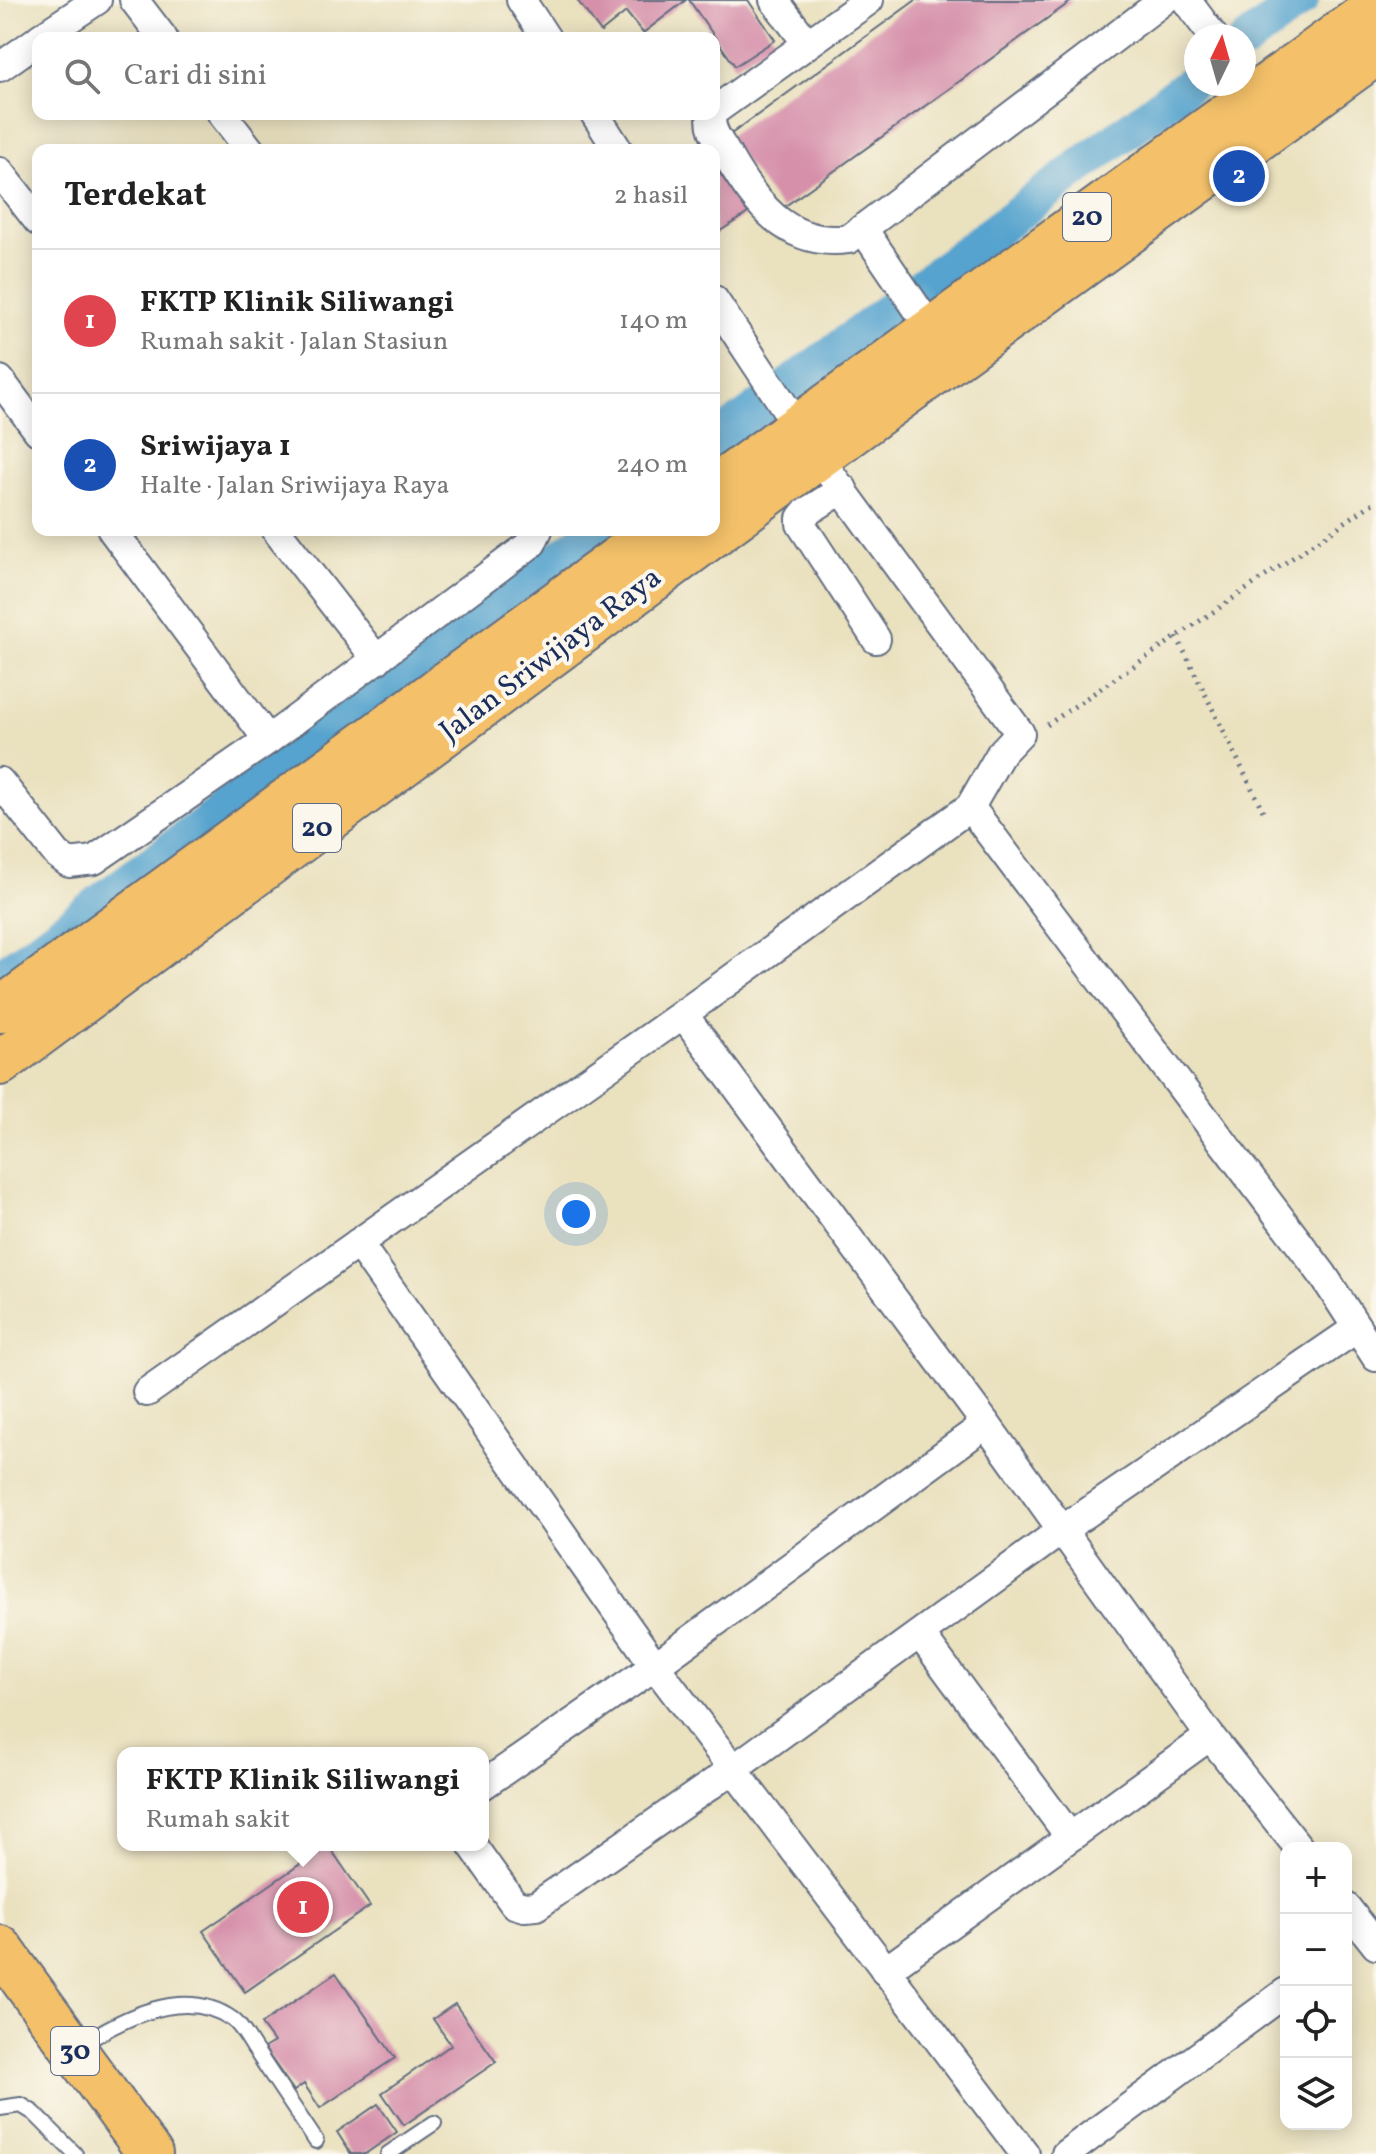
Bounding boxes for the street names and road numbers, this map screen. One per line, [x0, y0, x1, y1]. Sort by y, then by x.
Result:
road number: 20 [1063, 193, 1111, 241]
street label: Jalan Sriwijaya Raya [431, 558, 671, 752]
road number: 20 [293, 804, 341, 852]
road number: 30 [51, 2027, 99, 2075]

